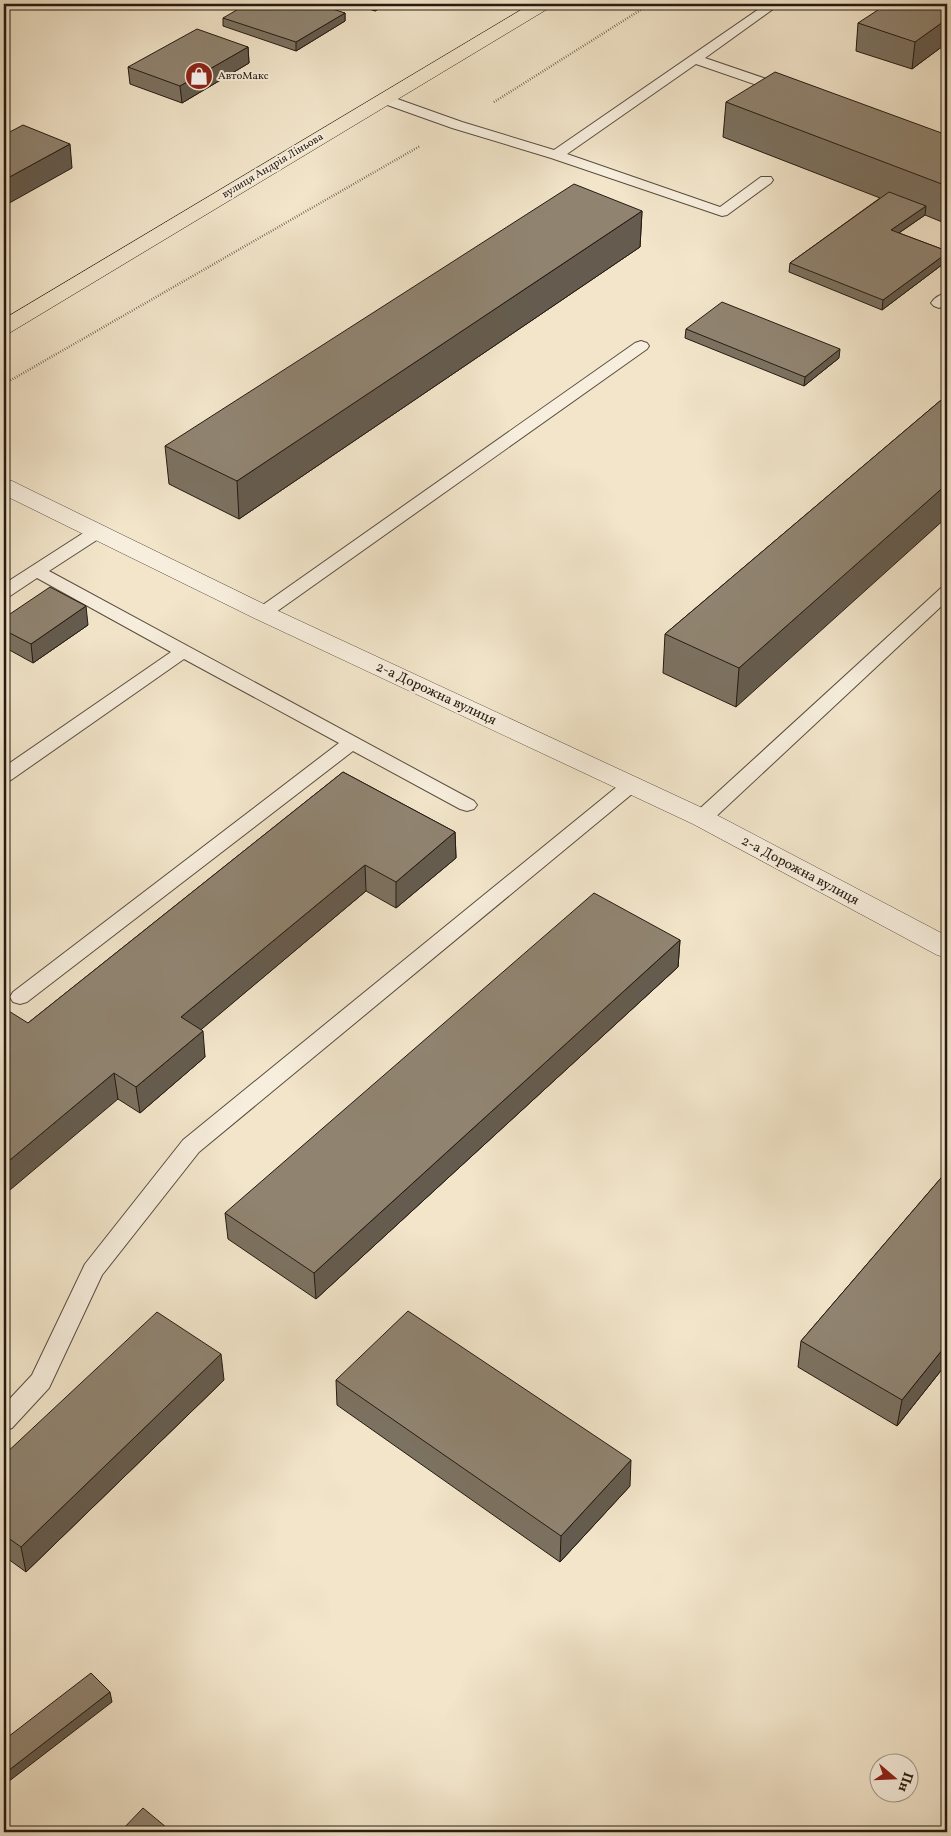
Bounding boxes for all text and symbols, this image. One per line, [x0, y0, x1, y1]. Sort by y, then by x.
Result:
shop icon: АвтоМакс [184, 61, 214, 91]
place label: АвтоМакс [218, 69, 269, 84]
street label: вулиця Андрія Ліньова [219, 129, 327, 202]
street label: 2-а Дорожна вулиця [373, 658, 499, 730]
street label: 2-а Дорожна вулиця [738, 832, 862, 910]
north arrow [868, 1754, 918, 1804]
text: Пн [893, 1769, 917, 1794]

